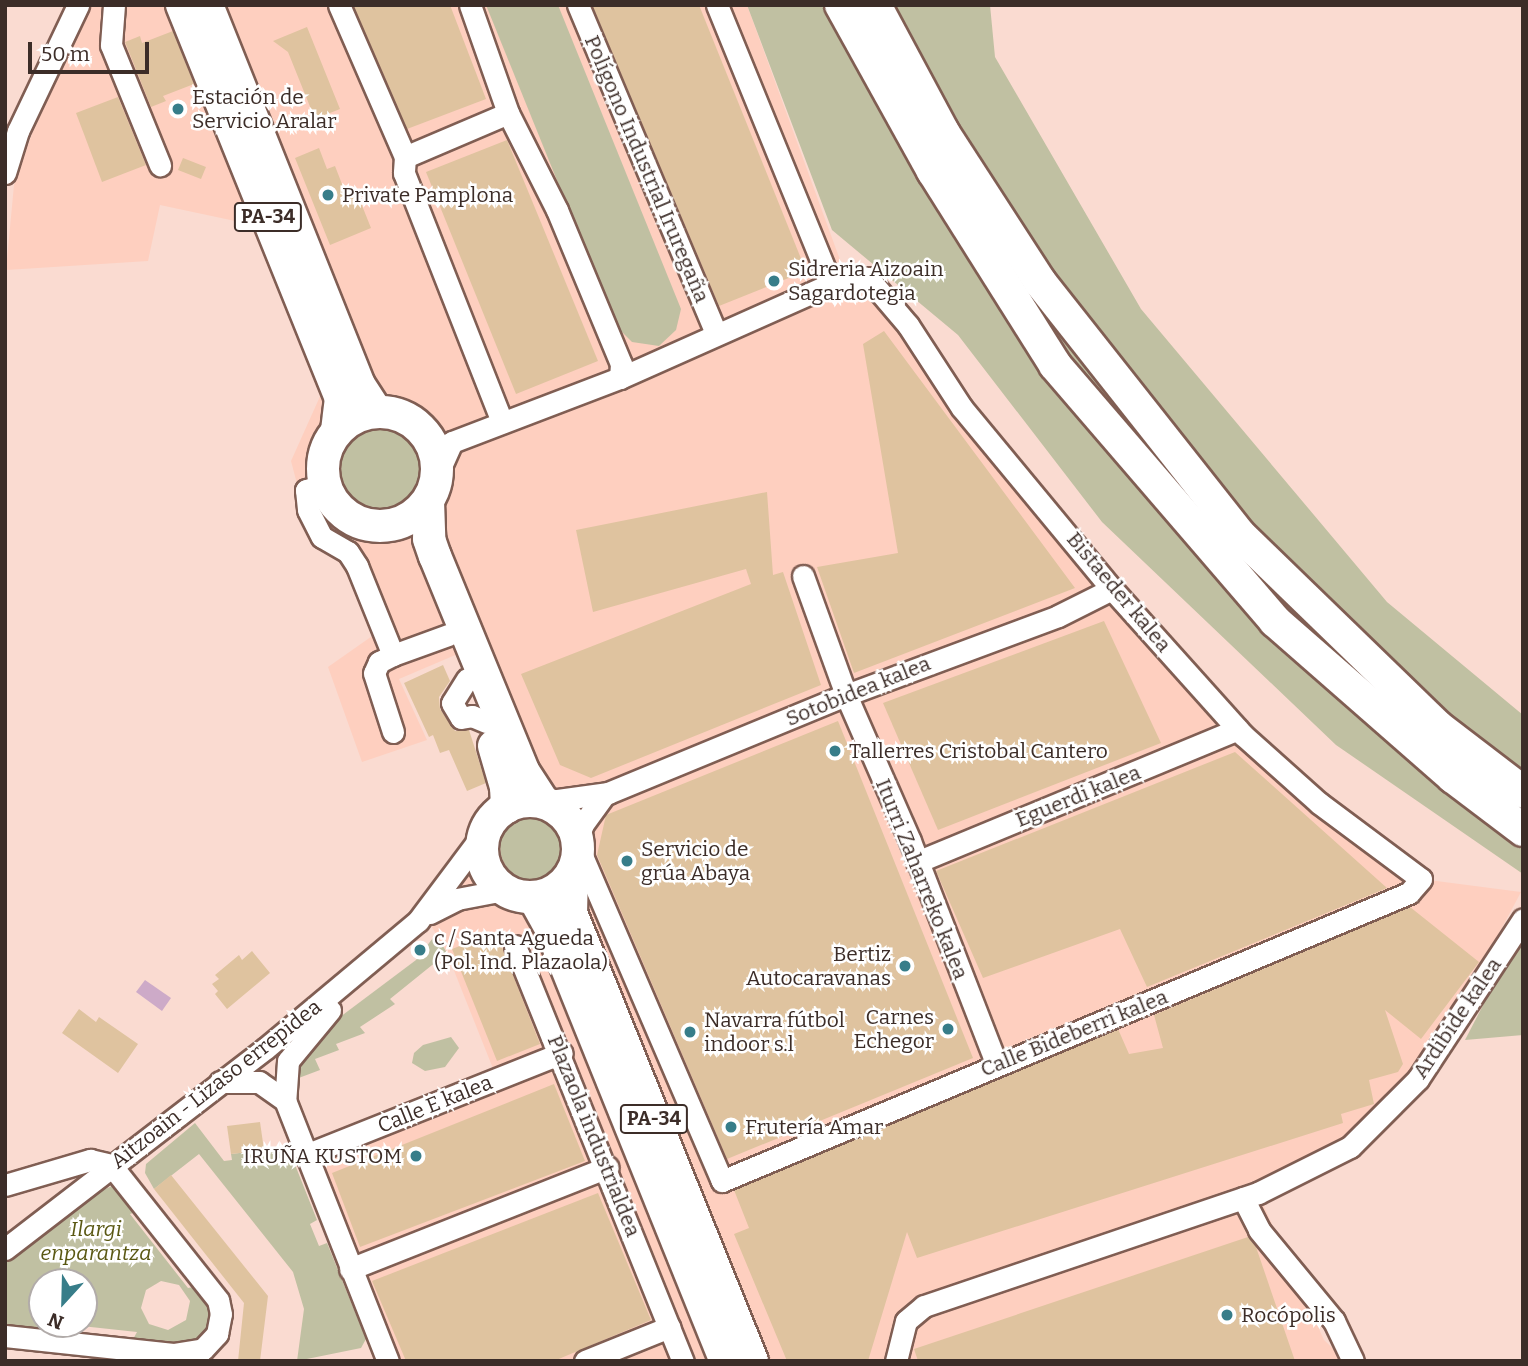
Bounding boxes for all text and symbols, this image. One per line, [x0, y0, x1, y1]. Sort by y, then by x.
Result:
scale bar [32, 28, 152, 72]
street label: Polígono Industrial Iruregaña [579, 32, 715, 306]
text: 50 m [41, 41, 90, 67]
place label: Estación de Servicio Aralar [192, 84, 337, 134]
marker: Estación de Servicio Aralar [170, 101, 186, 117]
place label: Private Pamplona [342, 182, 513, 208]
marker: Private Pamplona [320, 187, 336, 203]
road number: PA-34 [233, 202, 303, 232]
place label: Sidreria Aizoain Sagardotegia [788, 256, 944, 306]
marker: Sidreria Aizoain Sagardotegia [766, 273, 782, 289]
street label: Bistaeder kalea [1061, 527, 1177, 657]
street label: Sotobidea kalea [782, 651, 934, 731]
place label: Tallerres Cristobal Cantero [849, 738, 1108, 764]
marker: Tallerres Cristobal Cantero [827, 743, 843, 759]
street label: Eguerdi kalea [1012, 760, 1144, 832]
street label: Iturri Zaharreko kalea [870, 775, 974, 983]
place label: Servicio de grúa Abaya [641, 836, 750, 886]
marker: Servicio de grúa Abaya [619, 853, 635, 869]
place label: c / Santa Agueda (Pol. Ind. Plazaola) [434, 925, 608, 975]
place label: Bertiz Autocaravanas [746, 941, 891, 991]
marker: c / Santa Agueda (Pol. Ind. Plazaola) [412, 942, 428, 958]
street label: Ardibide kalea [1407, 953, 1507, 1083]
marker: Bertiz Autocaravanas [897, 958, 913, 974]
street label: Calle Bideberri kalea [977, 984, 1171, 1082]
street label: Aitzoain - Lizaso errepidea [106, 994, 326, 1174]
place label: Carnes Echegor [854, 1004, 934, 1054]
place label: Navarra fútbol indoor s.l [704, 1007, 845, 1057]
marker: Carnes Echegor [940, 1021, 956, 1037]
marker: Navarra fútbol indoor s.l [682, 1024, 698, 1040]
street label: Plazaola industrialdea [542, 1032, 646, 1240]
street label: Calle E kalea [374, 1070, 496, 1138]
road number: PA-34 [619, 1104, 689, 1134]
place label: Frutería Amar [745, 1114, 883, 1140]
marker: Frutería Amar [723, 1119, 739, 1135]
place label: IRUÑA KUSTOM [243, 1143, 402, 1169]
marker: IRUÑA KUSTOM [408, 1148, 424, 1164]
park label: Ilargi enparantza [41, 1216, 151, 1266]
north arrow [28, 1268, 98, 1338]
place label: Rocópolis [1241, 1302, 1336, 1328]
marker: Rocópolis [1219, 1307, 1235, 1323]
text: N [45, 1308, 67, 1334]

